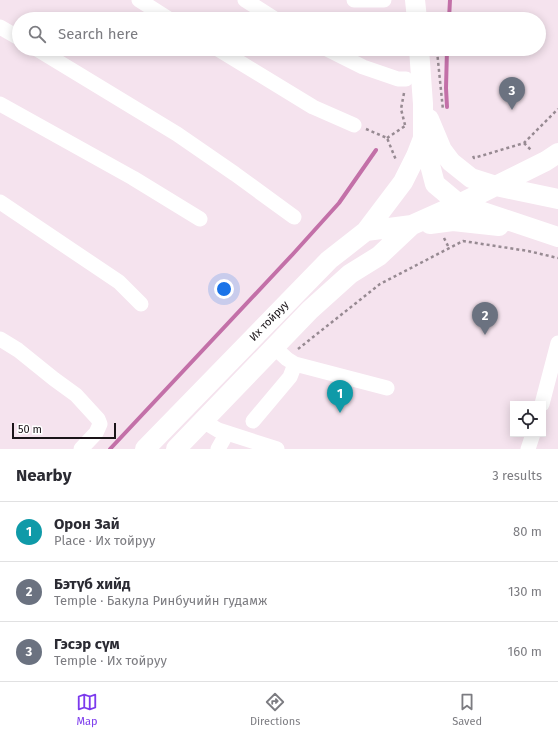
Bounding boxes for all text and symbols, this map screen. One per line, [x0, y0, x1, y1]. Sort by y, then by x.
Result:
search box [12, 12, 546, 56]
icon: search [26, 23, 48, 45]
text: Search here [58, 25, 138, 43]
pin: 3 [499, 77, 525, 110]
your location [214, 279, 234, 299]
street label: Их тойруу [247, 298, 292, 344]
pin: 2 [472, 302, 498, 335]
pin: 1 [327, 380, 353, 413]
map controls [510, 401, 546, 437]
button: locate [510, 401, 546, 437]
scale bar [12, 421, 116, 440]
text: 50 m [18, 423, 42, 436]
text: Nearby [16, 465, 71, 486]
text: 3 results [492, 468, 542, 483]
text: Орон Зай [54, 515, 120, 533]
text: 1 [26, 524, 32, 539]
text: 80 m [513, 524, 542, 539]
text: Place · Их тойруу [54, 533, 155, 548]
text: Бэтүб хийд [54, 575, 130, 593]
text: 2 [26, 584, 32, 599]
text: 130 m [508, 584, 542, 599]
text: Temple · Бакула Ринбучийн гудамж [54, 593, 267, 608]
text: Гэсэр сүм [54, 635, 120, 653]
text: 3 [26, 644, 32, 659]
text: 160 m [508, 644, 542, 659]
text: Temple · Их тойруу [54, 653, 167, 668]
tab: Map [76, 691, 98, 728]
tab: Directions [250, 691, 300, 728]
tab: Saved [452, 691, 482, 728]

